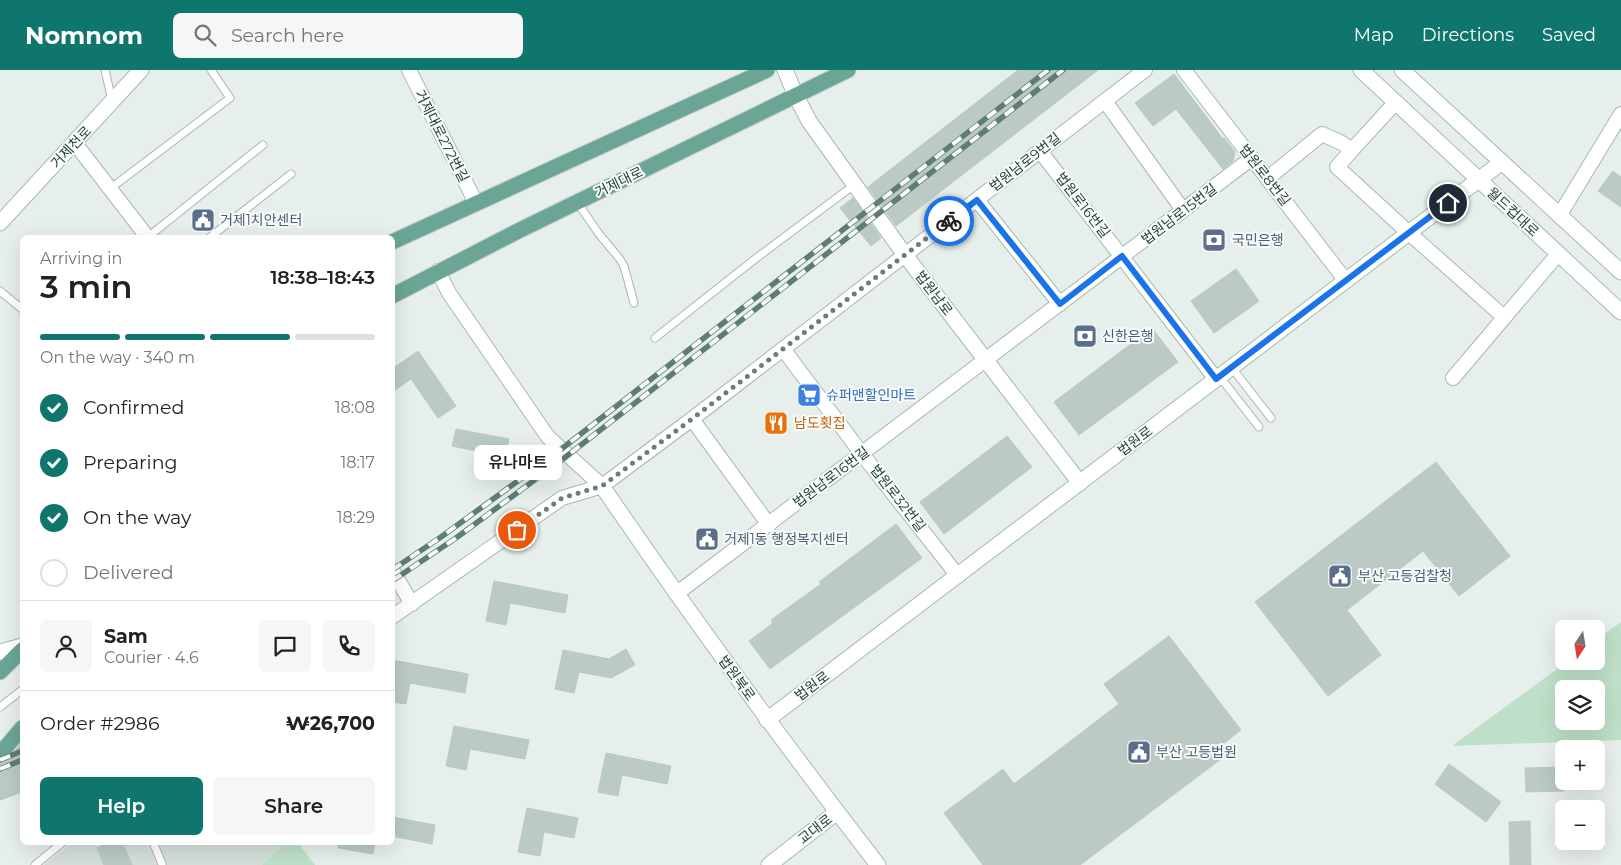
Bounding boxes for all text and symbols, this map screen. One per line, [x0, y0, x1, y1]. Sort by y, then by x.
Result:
search box [173, 13, 523, 58]
text: Nomnom [25, 21, 143, 50]
icon: search [191, 21, 219, 49]
text: Search here [231, 24, 344, 47]
text: Map [1354, 24, 1394, 46]
text: Directions [1422, 24, 1514, 46]
text: Saved [1542, 24, 1596, 46]
street label: 거제대로272번길 [411, 87, 473, 185]
street label: 거제천로 [47, 122, 95, 172]
street label: 법원남로9번길 [986, 128, 1064, 196]
street label: 법원로8번길 [1235, 141, 1295, 209]
street label: 거제대로 [592, 163, 646, 201]
street label: 법원로16번길 [1052, 169, 1114, 241]
street label: 법원남로15번길 [1138, 180, 1220, 248]
pin [1427, 182, 1469, 224]
street label: 월드컵대로 [1483, 183, 1543, 241]
icon: home [1434, 189, 1462, 217]
courier [924, 196, 974, 246]
public building icon: 거제1치안센터 [190, 207, 216, 233]
icon: bike [935, 207, 963, 235]
place label: 거제1치안센터 [220, 211, 302, 229]
bank icon: 국민은행 [1201, 227, 1227, 253]
place label: 국민은행 [1232, 231, 1284, 249]
text: Arriving in [40, 249, 122, 268]
text: 18:38–18:43 [270, 266, 375, 289]
text: 3 min [40, 267, 132, 306]
street label: 법원남로 [911, 267, 957, 319]
bank icon: 신한은행 [1072, 323, 1098, 349]
place label: 신한은행 [1102, 327, 1154, 345]
text: On the way · 340 m [40, 348, 195, 367]
supermarket icon: 슈퍼맨할인마트 [796, 382, 822, 408]
place label: 슈퍼맨할인마트 [826, 386, 916, 404]
icon: check [40, 394, 68, 422]
text: Confirmed [83, 396, 184, 419]
text: 18:08 [335, 398, 375, 417]
restaurant icon: 남도횟집 [763, 410, 789, 436]
place label: 남도횟집 [794, 414, 846, 432]
street label: 법원로 [1114, 422, 1156, 460]
street label: 법원남로16번길 [789, 442, 873, 512]
callout: 유나마트 [473, 445, 561, 480]
icon: check [40, 449, 68, 477]
text: Preparing [83, 451, 178, 474]
text: 18:17 [340, 453, 375, 472]
text: 유나마트 [489, 453, 547, 472]
street label: 법원로32번길 [866, 461, 930, 535]
icon: check [40, 504, 68, 532]
text: On the way [83, 506, 191, 529]
text: 18:29 [337, 508, 375, 527]
pin [496, 509, 538, 551]
icon: bag [503, 516, 531, 544]
public building icon: 거제1동 행정복지센터 [694, 526, 720, 552]
place label: 거제1동 행정복지센터 [724, 530, 849, 548]
text: Delivered [83, 561, 174, 584]
public building icon: 부산 고등검찰청 [1327, 563, 1353, 589]
place label: 부산 고등검찰청 [1358, 567, 1452, 585]
button: person [40, 620, 92, 672]
button: chat [259, 620, 311, 672]
button: phone [323, 620, 375, 672]
north arrow [1555, 620, 1605, 670]
map controls [1555, 620, 1605, 850]
text: Sam [104, 625, 148, 648]
text: Courier · 4.6 [104, 648, 199, 667]
street label: 법원북로 [715, 652, 759, 704]
street label: 법원로 [791, 667, 833, 705]
button: layers [1555, 680, 1605, 730]
text: Order #2986 [40, 712, 160, 735]
text: ₩26,700 [286, 712, 375, 735]
public building icon: 부산 고등법원 [1126, 739, 1152, 765]
button: + [1555, 740, 1605, 790]
place label: 부산 고등법원 [1156, 743, 1237, 761]
button: Help [40, 777, 203, 835]
button: Share [213, 777, 375, 835]
button: − [1555, 800, 1605, 850]
street label: 교대로 [794, 810, 836, 848]

